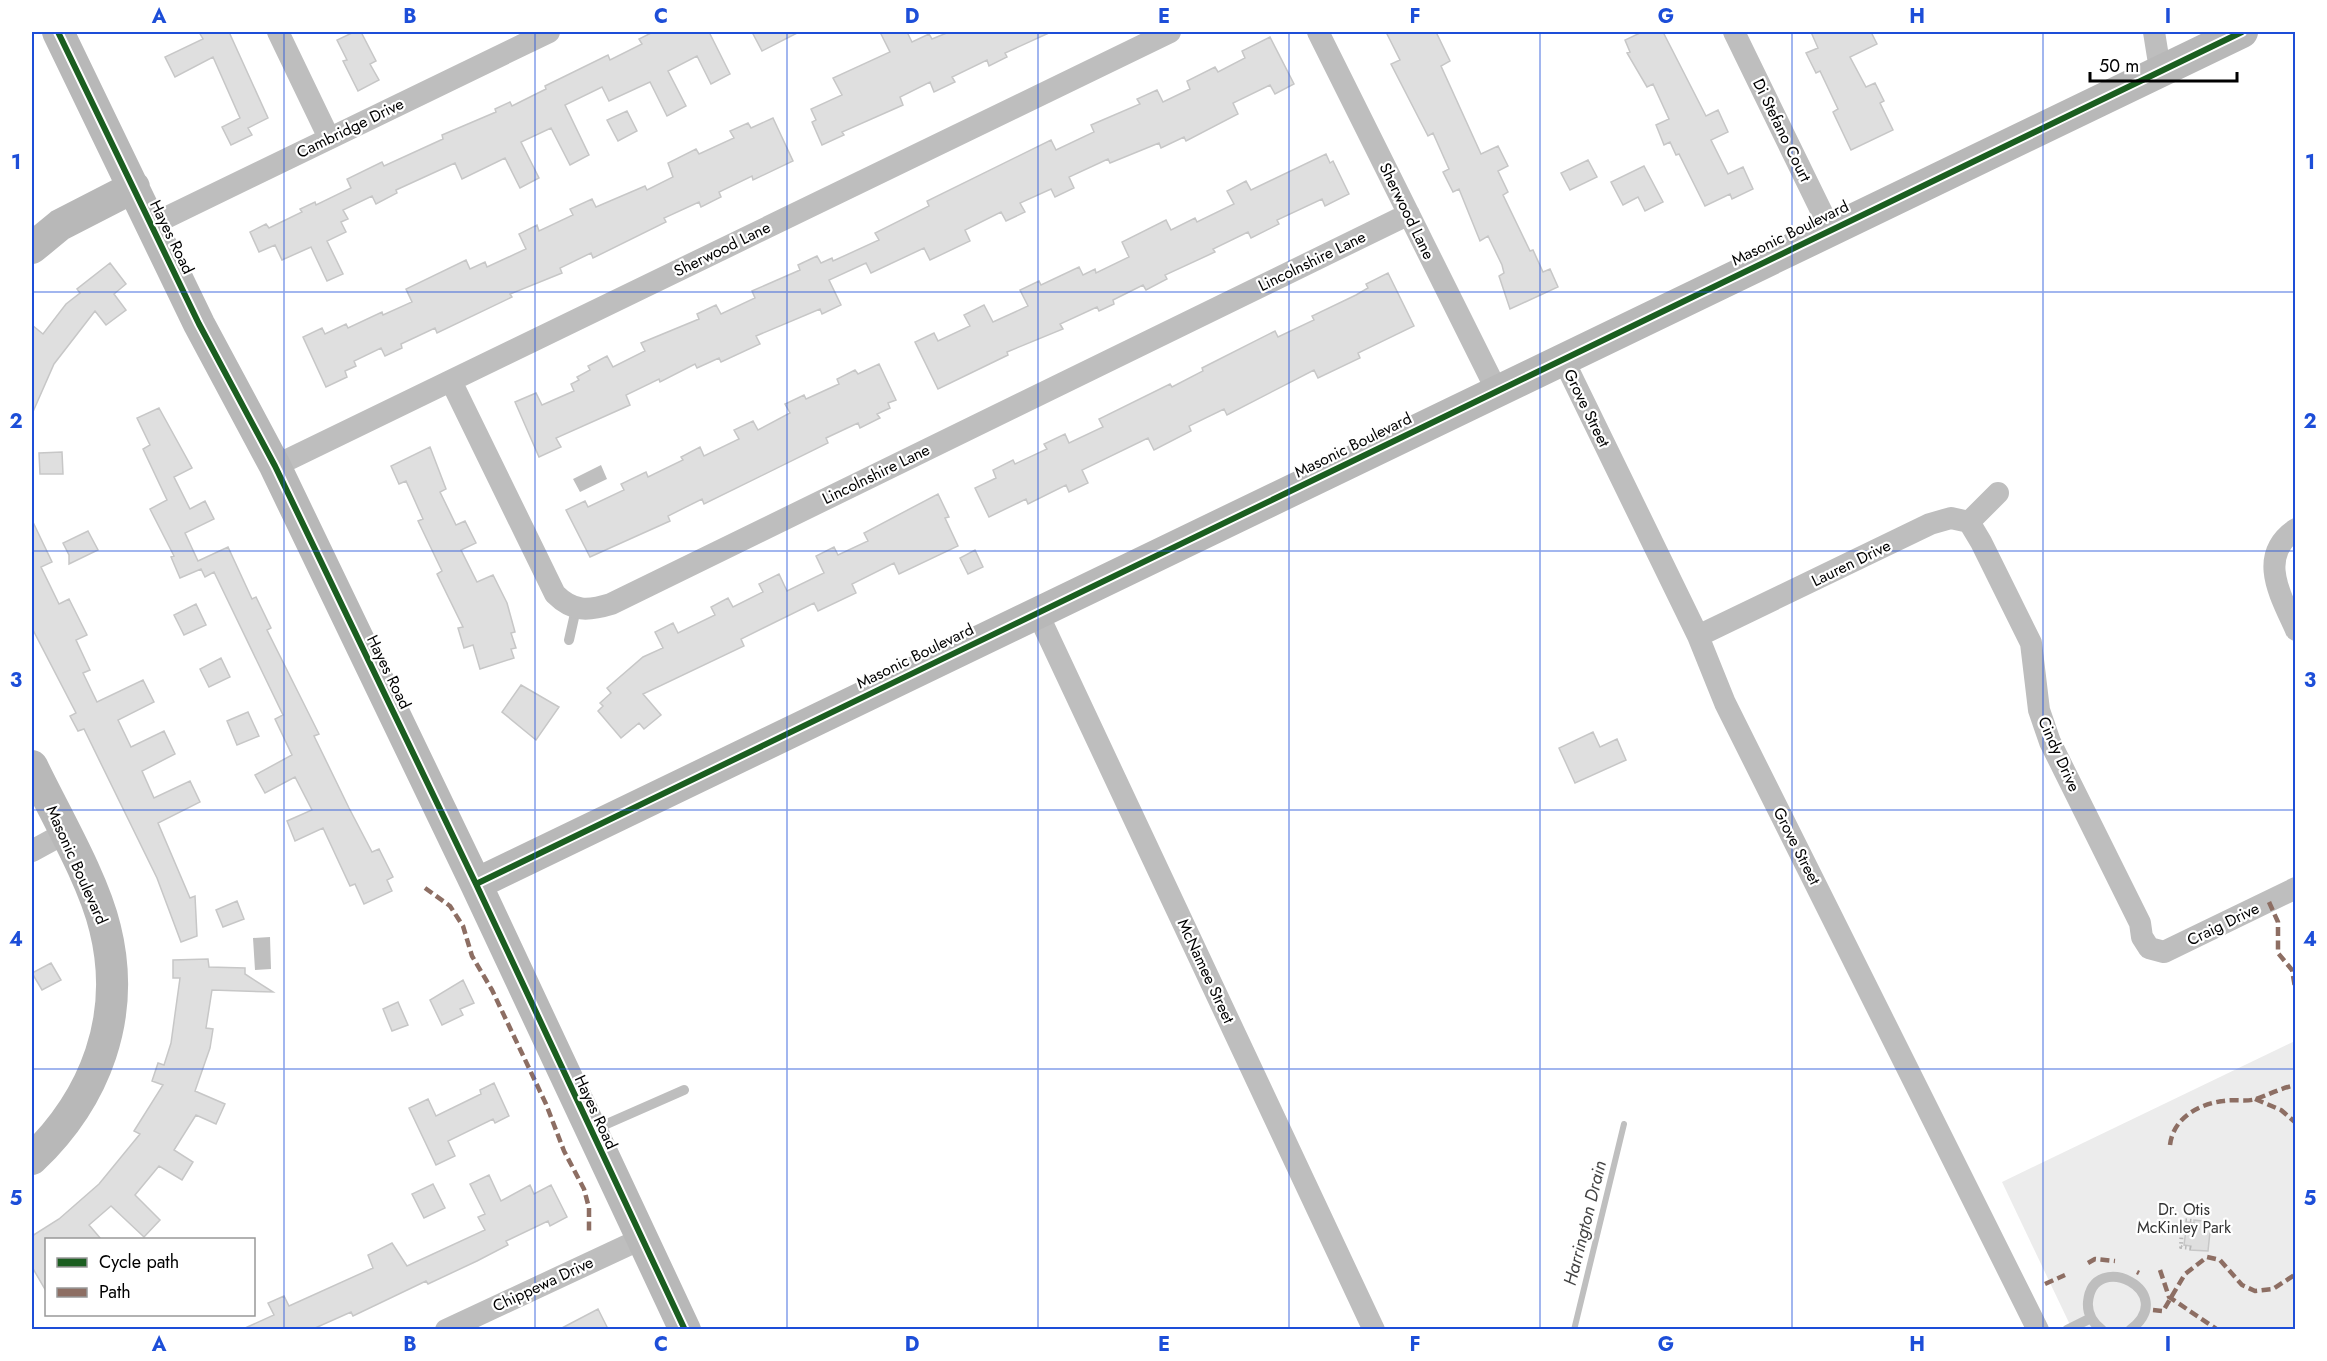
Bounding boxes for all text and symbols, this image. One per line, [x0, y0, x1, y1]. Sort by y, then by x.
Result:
text: A [151, 2, 167, 31]
text: B [403, 2, 417, 31]
text: C [654, 2, 668, 31]
text: D [905, 2, 919, 31]
text: E [1158, 2, 1170, 31]
text: F [1409, 2, 1421, 31]
text: G [1658, 2, 1674, 31]
text: H [1909, 2, 1925, 31]
text: I [2165, 2, 2171, 31]
scale bar [2090, 45, 2237, 83]
text: 50 m [2099, 53, 2139, 79]
street label: Di Stefano Court [1747, 74, 1817, 186]
street label: Cambridge Drive [292, 92, 408, 164]
text: 1 [11, 148, 21, 177]
text: 1 [2305, 148, 2315, 177]
street label: Sherwood Lane [1374, 159, 1440, 263]
street label: Masonic Boulevard [1727, 195, 1853, 271]
street label: Hayes Road [144, 196, 200, 278]
street label: Sherwood Lane [670, 216, 774, 282]
street label: Lincolnshire Lane [1254, 225, 1370, 297]
street label: Grove Street [1558, 365, 1616, 451]
text: 2 [9, 407, 23, 436]
street label: Masonic Boulevard [1290, 407, 1416, 483]
text: 2 [2303, 407, 2317, 436]
street label: Lincolnshire Lane [818, 438, 934, 510]
street label: Lauren Drive [1808, 534, 1894, 592]
street label: Masonic Boulevard [852, 618, 978, 694]
street label: Hayes Road [361, 631, 417, 713]
text: 3 [10, 666, 22, 695]
text: 3 [2304, 666, 2316, 695]
street label: Cindy Drive [2032, 713, 2086, 795]
street label: Masonic Boulevard [40, 802, 114, 928]
street label: Grove Street [1768, 803, 1826, 889]
street label: Craig Drive [2183, 897, 2263, 951]
street label: McNamee Street [1172, 915, 1240, 1027]
text: 4 [9, 925, 23, 954]
text: 4 [2303, 925, 2317, 954]
street label: Hayes Road [569, 1071, 623, 1153]
water label: Harrington Drain [1557, 1158, 1613, 1288]
text: 5 [10, 1184, 23, 1213]
text: 5 [2304, 1184, 2317, 1213]
park label: Dr. Otis McKinley Park [2137, 1198, 2232, 1239]
legend [45, 1238, 255, 1316]
text: Cycle path [99, 1249, 179, 1275]
street label: Chippewa Drive [489, 1251, 597, 1317]
text: Path [99, 1279, 131, 1305]
text: A [151, 1330, 167, 1359]
text: B [403, 1330, 417, 1359]
text: C [654, 1330, 668, 1359]
text: D [905, 1330, 919, 1359]
text: E [1158, 1330, 1170, 1359]
text: F [1409, 1330, 1421, 1359]
text: G [1658, 1330, 1674, 1359]
text: H [1909, 1330, 1925, 1359]
text: I [2165, 1330, 2171, 1359]

